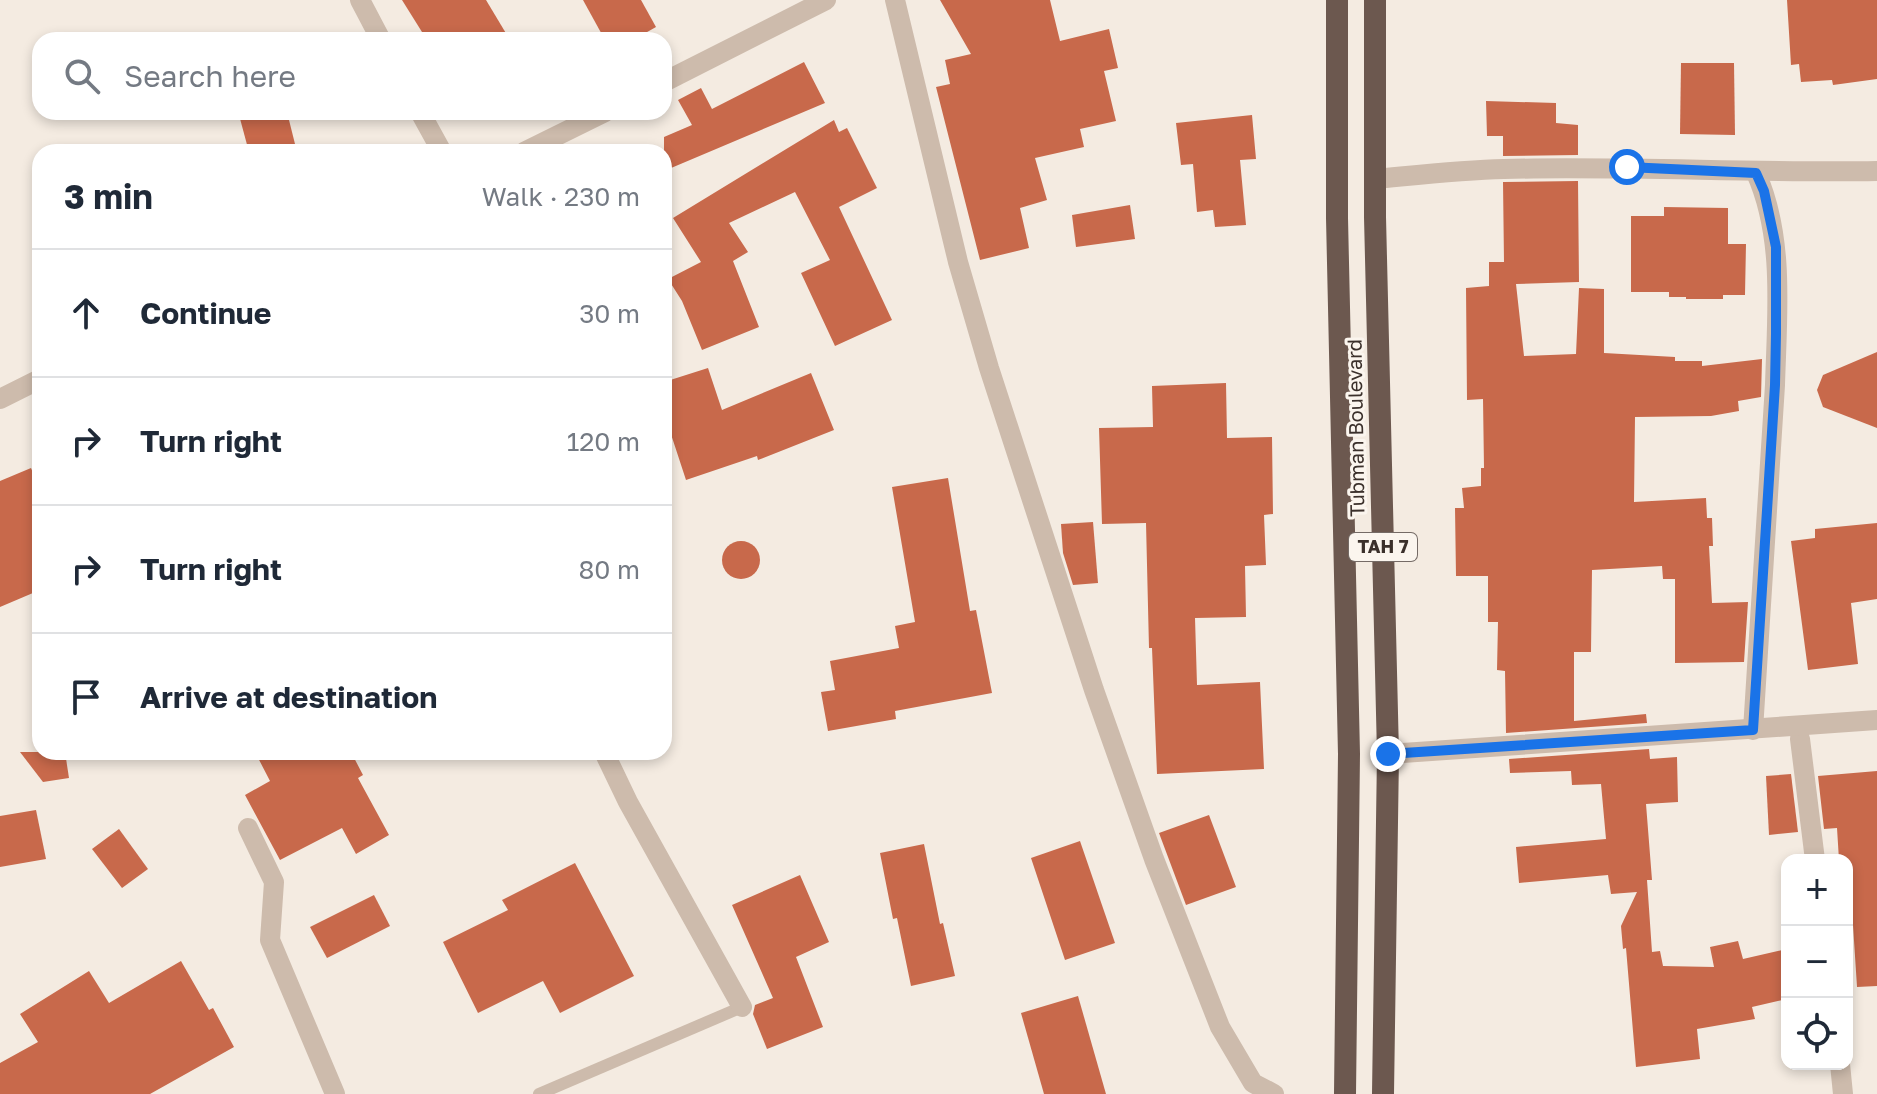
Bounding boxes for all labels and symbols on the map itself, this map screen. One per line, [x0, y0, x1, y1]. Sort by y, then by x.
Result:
route start [1609, 149, 1645, 185]
street label: Tubman Boulevard [1341, 339, 1369, 517]
road number: TAH 7 [1349, 533, 1417, 561]
route end [1370, 736, 1406, 772]

